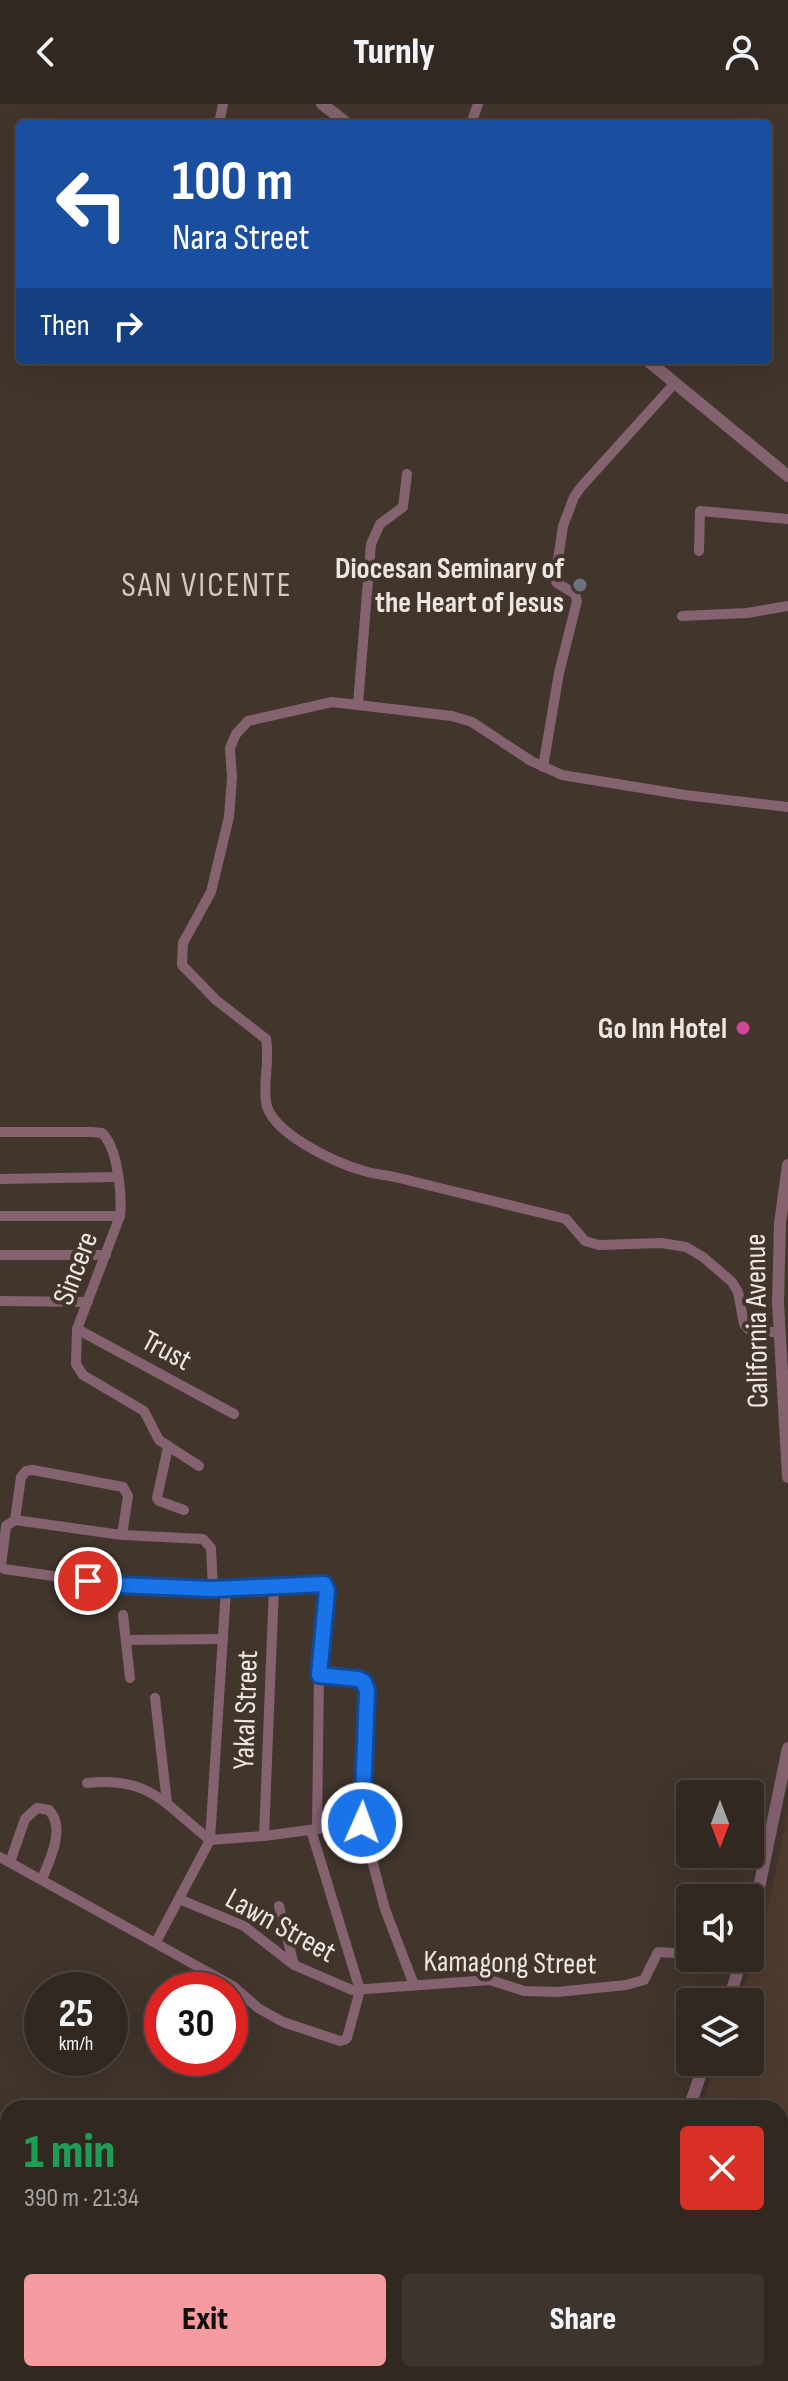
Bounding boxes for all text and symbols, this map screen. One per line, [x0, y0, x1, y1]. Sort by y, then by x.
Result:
icon: back [24, 30, 68, 74]
icon: person [720, 30, 764, 74]
text: Turnly [353, 31, 435, 74]
text: 100 m [172, 149, 293, 216]
icon: left [40, 152, 144, 256]
text: Nara Street [172, 217, 310, 260]
icon: right [106, 304, 150, 348]
text: Then [40, 308, 90, 344]
place label: Diocesan Seminary of the Heart of Jesus [335, 551, 565, 621]
district label: SAN VICENTE [121, 565, 293, 606]
marker: Diocesan Seminary of the Heart of Jesus [571, 576, 589, 594]
place label: Go Inn Hotel [598, 1011, 727, 1047]
marker: Go Inn Hotel [734, 1019, 752, 1037]
street label: Sincere [46, 1227, 106, 1310]
street label: California Avenue [737, 1233, 777, 1409]
street label: Trust [136, 1323, 198, 1379]
pin [54, 1547, 122, 1615]
icon: arrive [66, 1559, 110, 1603]
street label: Yakal Street [226, 1650, 266, 1770]
north arrow [676, 1780, 764, 1868]
map controls [676, 1780, 764, 2076]
position arrow [320, 1781, 404, 1865]
street label: Lawn Street [219, 1881, 342, 1971]
button: sound [676, 1884, 764, 1972]
street label: Kamagong Street [423, 1943, 597, 1983]
speed limit sign: 30 [144, 1972, 248, 2076]
button: layers [676, 1988, 764, 2076]
text: 25 [58, 1990, 94, 2038]
text: km/h [59, 2032, 93, 2056]
text: 1 min [24, 2124, 115, 2181]
button: close [680, 2126, 764, 2210]
text: 390 m · 21:34 [24, 2183, 139, 2214]
button: Exit [24, 2274, 386, 2366]
button: Share [402, 2274, 764, 2366]

